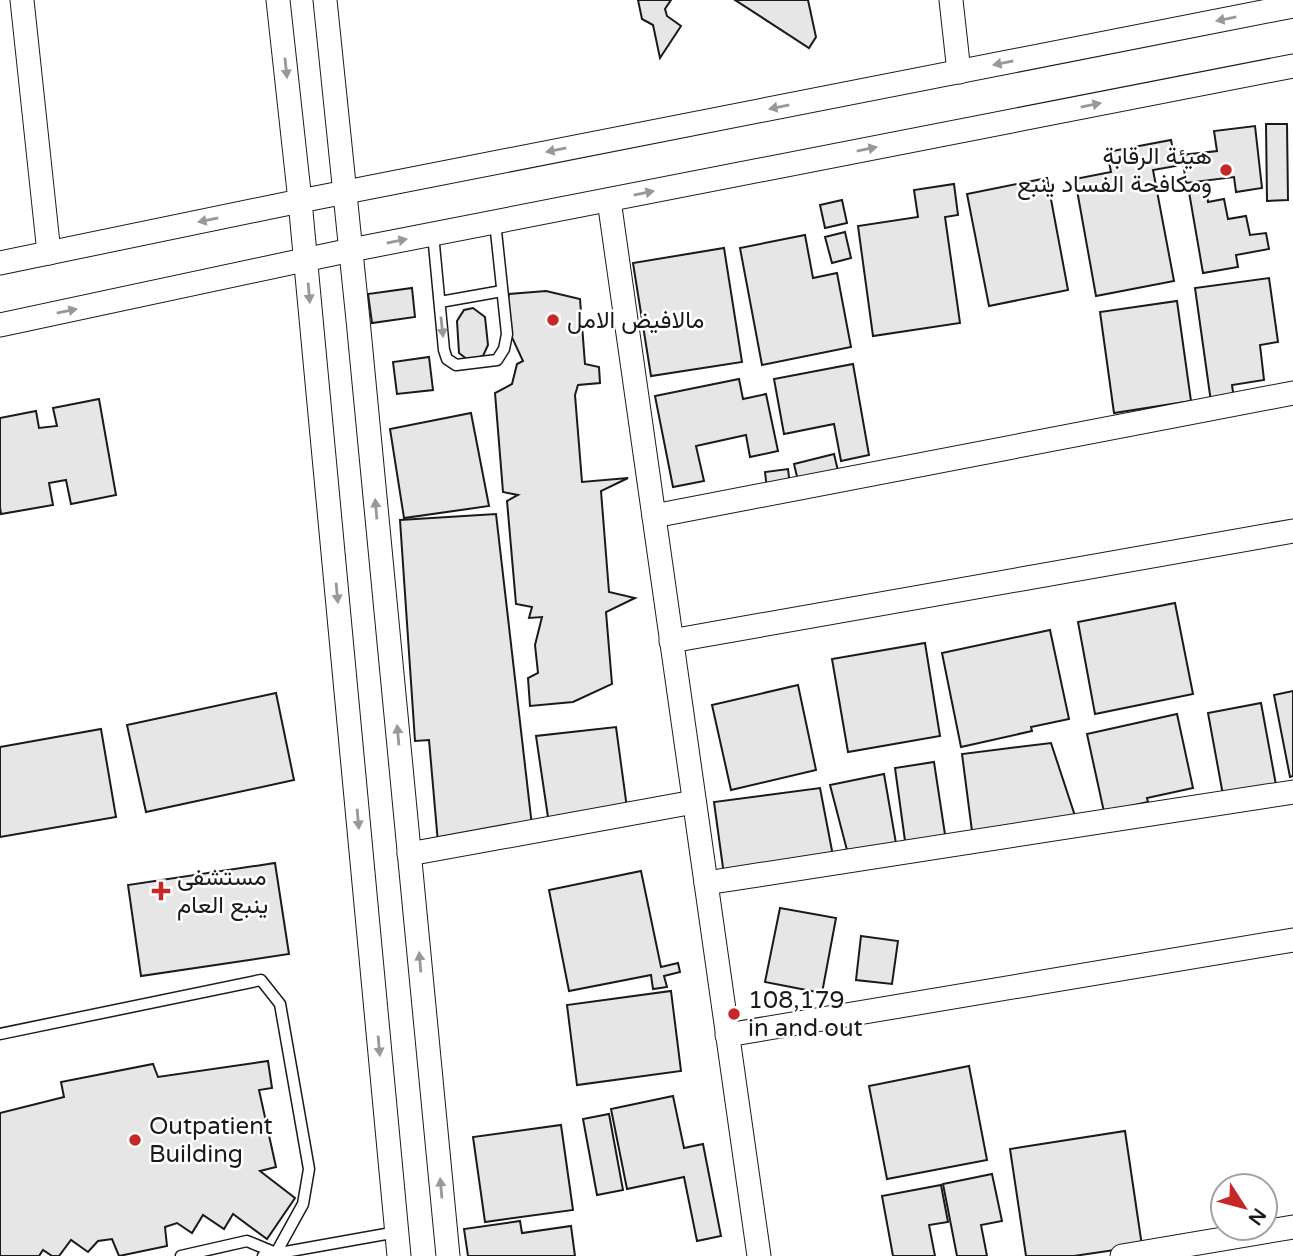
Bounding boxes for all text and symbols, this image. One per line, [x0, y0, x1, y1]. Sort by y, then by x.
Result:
one-way arrow [1215, 14, 1237, 25]
one-way arrow [280, 57, 291, 79]
one-way arrow [992, 58, 1014, 69]
one-way arrow [1080, 100, 1102, 111]
one-way arrow [768, 101, 790, 112]
place label: هيئة الرقابة ومكافحة الفساد ينبع [1017, 142, 1212, 201]
one-way arrow [856, 143, 878, 154]
one-way arrow [545, 145, 567, 156]
marker: هيئة الرقابة ومكافحة الفساد ينبع [1218, 162, 1234, 178]
one-way arrow [633, 187, 655, 198]
one-way arrow [197, 214, 219, 225]
one-way arrow [386, 236, 408, 247]
one-way arrow [304, 282, 315, 304]
one-way arrow [56, 305, 78, 316]
place label: مالافيض الامل [567, 306, 704, 335]
marker: مالافيض الامل [545, 312, 561, 328]
one-way arrow [437, 316, 448, 338]
one-way arrow [371, 497, 382, 519]
one-way arrow [332, 582, 343, 604]
one-way arrow [392, 724, 403, 746]
one-way arrow [353, 808, 364, 830]
place label: مستشفى ينبع العام [177, 863, 268, 922]
marker: مستشفى ينبع العام [151, 881, 171, 901]
one-way arrow [414, 950, 425, 972]
place label: 108,179 in and out [748, 986, 863, 1043]
marker: 108,179 in and out [726, 1006, 742, 1022]
one-way arrow [374, 1035, 385, 1057]
place label: Outpatient Building [149, 1112, 273, 1169]
marker: Outpatient Building [127, 1132, 143, 1148]
north arrow [1209, 1172, 1279, 1242]
one-way arrow [436, 1177, 447, 1199]
text: N [1244, 1204, 1270, 1229]

